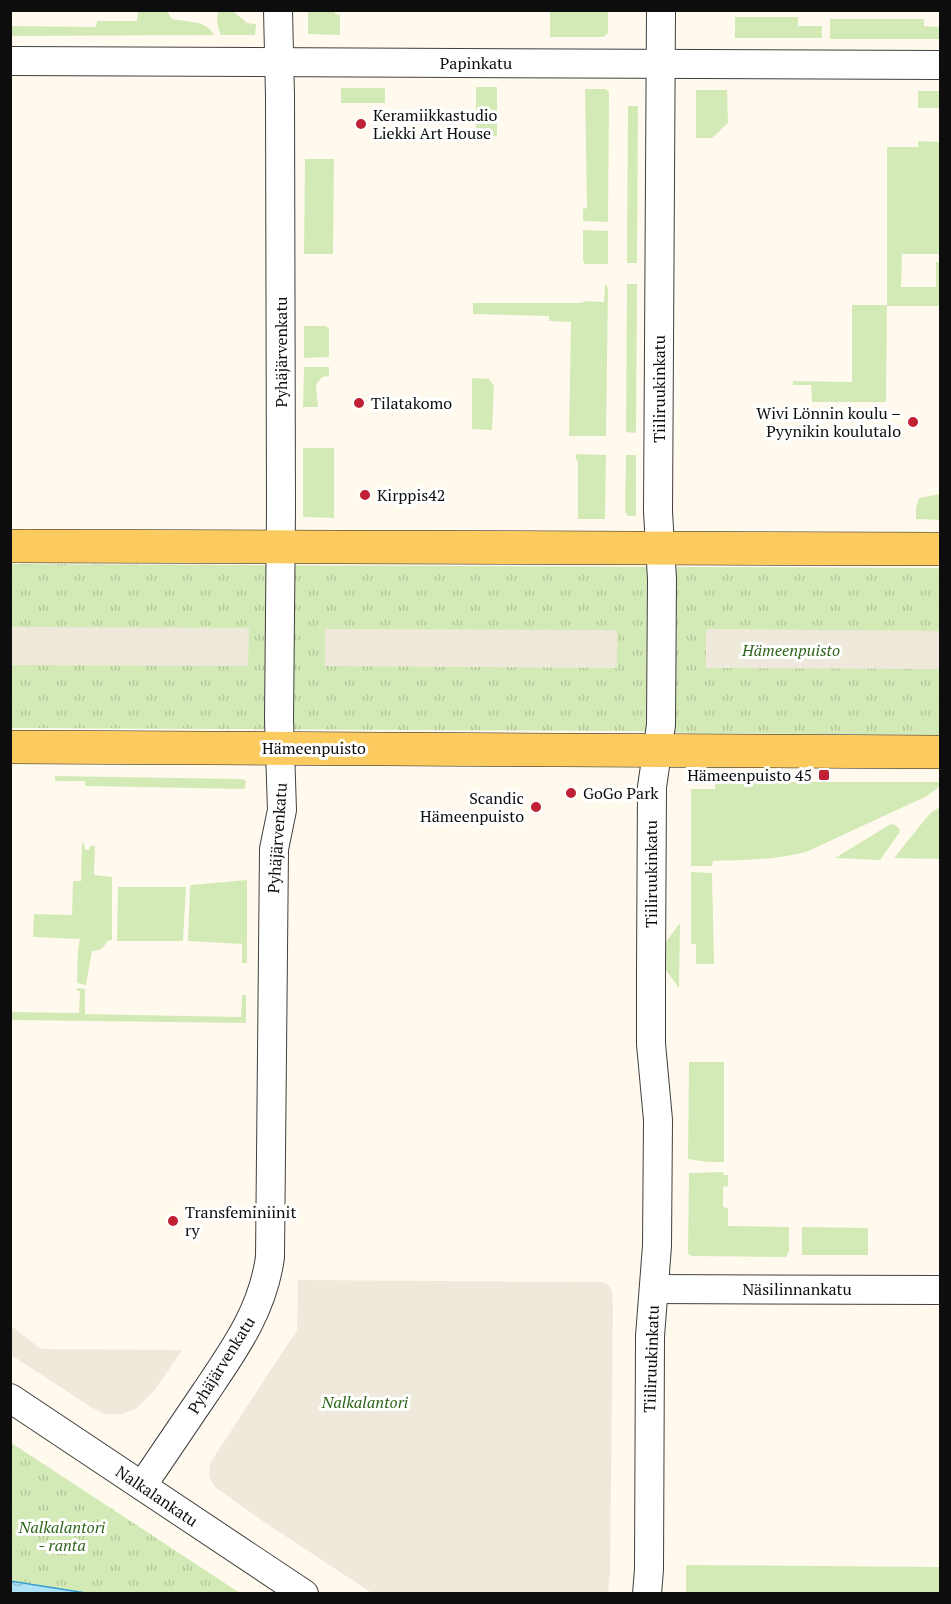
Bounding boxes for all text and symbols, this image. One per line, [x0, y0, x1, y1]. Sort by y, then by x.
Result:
street label: Papinkatu [440, 52, 512, 74]
place label: Keramiikkastudio Liekki Art House [373, 104, 498, 144]
marker: Keramiikkastudio Liekki Art House [354, 117, 368, 131]
street label: Pyhäjärvenkatu [270, 296, 292, 408]
street label: Tiiliruukinkatu [648, 335, 670, 443]
place label: Tilatakomo [371, 392, 452, 414]
marker: Tilatakomo [352, 396, 366, 410]
place label: Wivi Lönnin koulu – Pyynikin koulutalo [756, 402, 901, 442]
marker: Wivi Lönnin koulu – Pyynikin koulutalo [906, 415, 920, 429]
place label: Kirppis42 [377, 484, 445, 506]
marker: Kirppis42 [358, 488, 372, 502]
park label: Hämeenpuisto [741, 639, 840, 661]
street label: Hämeenpuisto [262, 737, 366, 759]
place label: Hämeenpuisto 45 [687, 764, 812, 786]
marker: Hämeenpuisto 45 [817, 768, 831, 782]
street label: Pyhäjärvenkatu [262, 782, 292, 894]
place label: GoGo Park [583, 782, 659, 804]
marker: GoGo Park [564, 786, 578, 800]
place label: Scandic Hämeenpuisto [420, 787, 524, 827]
marker: Scandic Hämeenpuisto [529, 800, 543, 814]
street label: Tiiliruukinkatu [640, 820, 662, 928]
place label: Transfeminiinit ry [185, 1201, 296, 1241]
marker: Transfeminiinit ry [166, 1214, 180, 1228]
street label: Näsilinnankatu [742, 1278, 852, 1300]
street label: Tiiliruukinkatu [638, 1305, 664, 1413]
street label: Pyhäjärvenkatu [182, 1312, 260, 1418]
park label: Nalkalantori [321, 1391, 409, 1413]
street label: Nalkalankatu [112, 1460, 202, 1532]
park label: Nalkalantori - ranta [18, 1516, 106, 1556]

